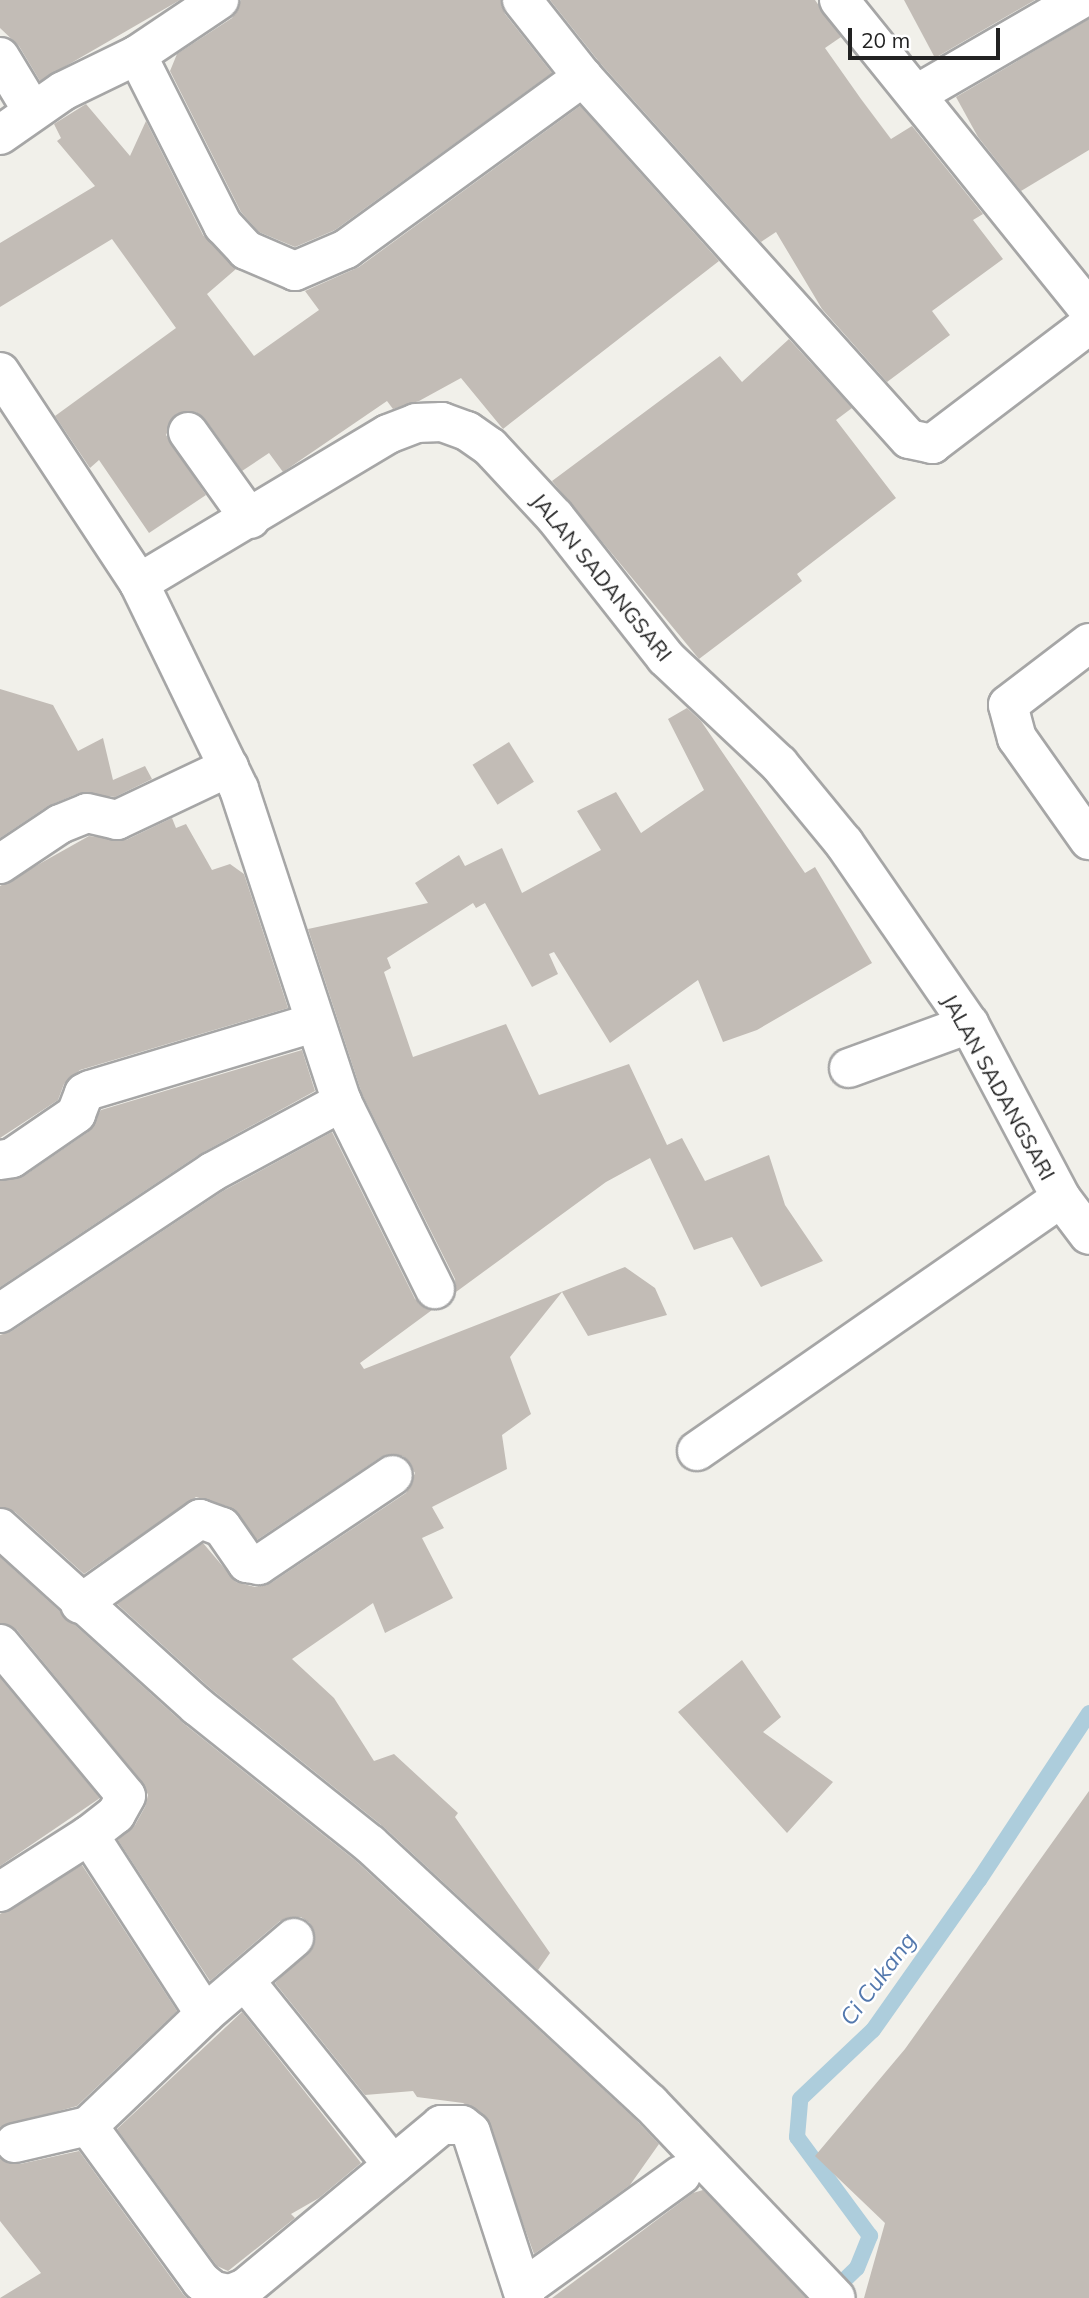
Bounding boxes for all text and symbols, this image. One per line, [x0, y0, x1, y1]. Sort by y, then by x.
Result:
scale bar [851, 14, 1003, 58]
text: 20 m [861, 27, 910, 53]
street label: JALAN SADANGSARI [527, 488, 677, 666]
street label: JALAN SADANGSARI [937, 990, 1061, 1184]
water label: Ci Cukang [834, 1927, 922, 2031]

